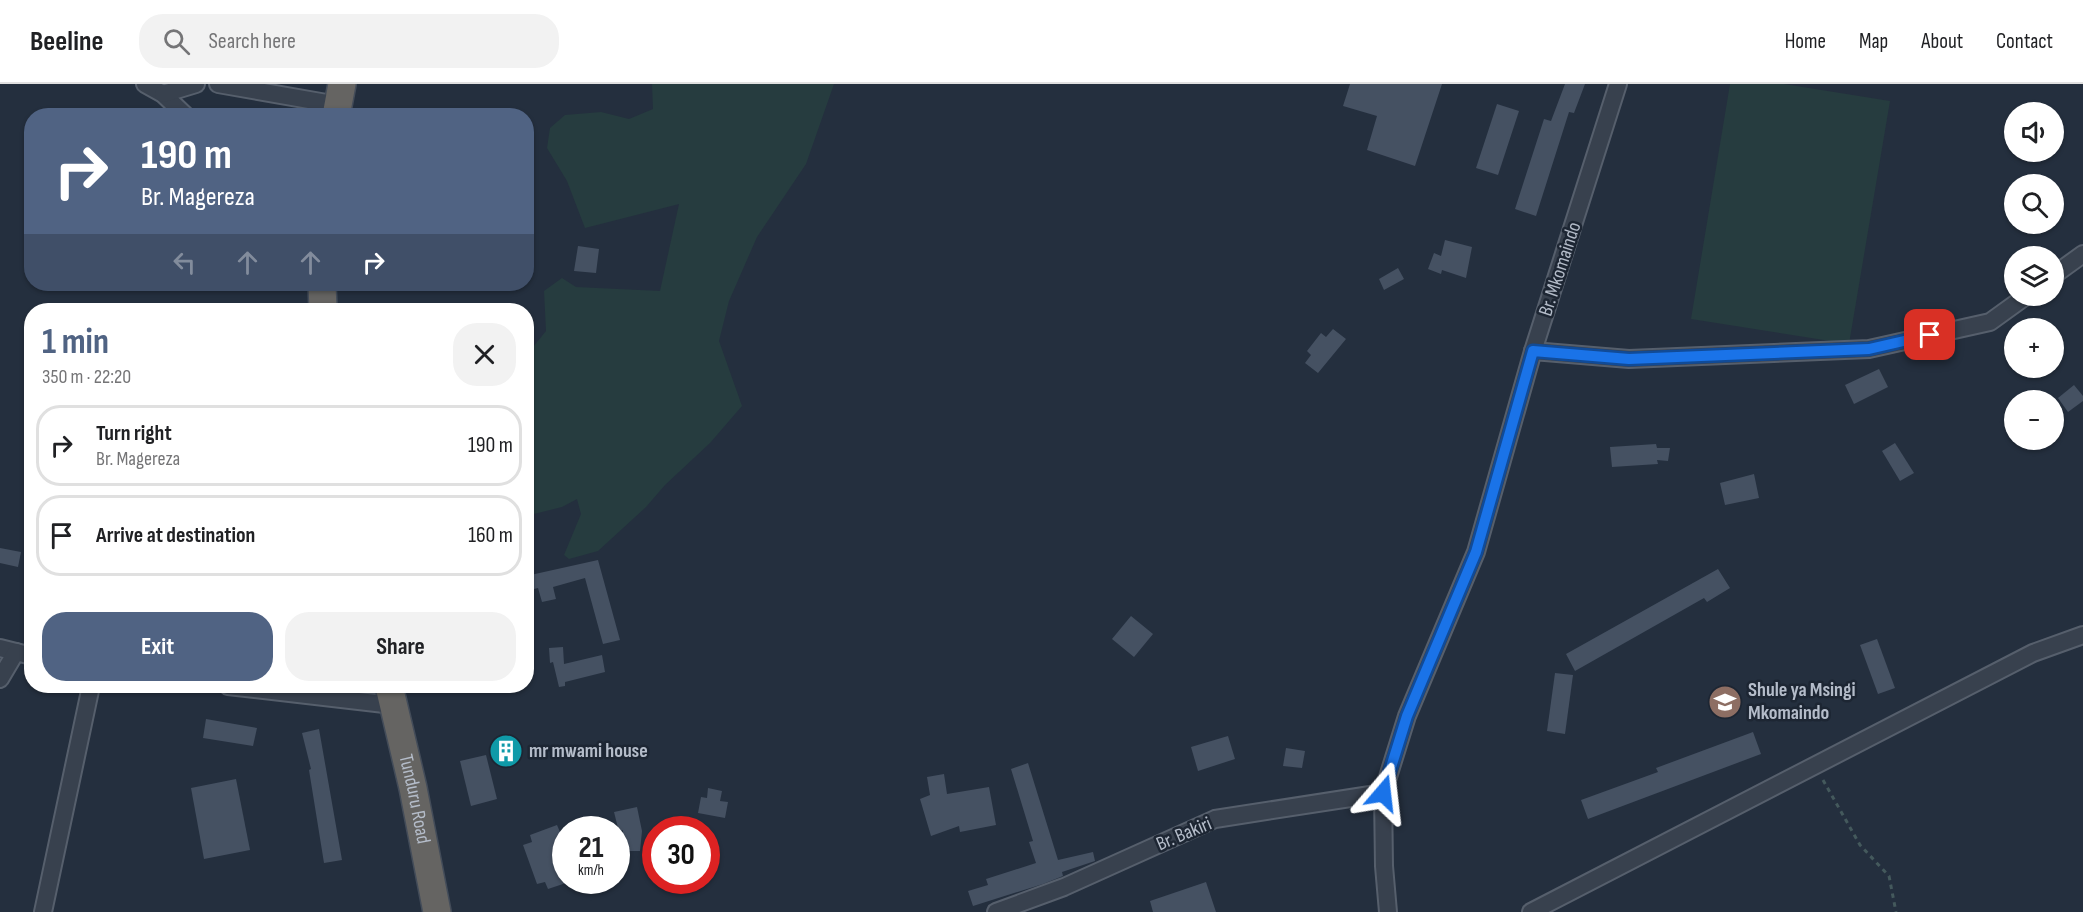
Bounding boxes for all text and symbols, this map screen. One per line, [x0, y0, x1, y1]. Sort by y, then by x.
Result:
search box [139, 14, 559, 68]
text: Beeline [30, 25, 103, 58]
icon: search [160, 25, 193, 58]
text: Search here [208, 28, 296, 55]
text: Home [1785, 29, 1826, 54]
text: Map [1859, 29, 1888, 54]
text: About [1921, 29, 1963, 54]
text: Contact [1996, 29, 2053, 54]
map controls [2004, 102, 2064, 450]
button: sound [2004, 102, 2064, 162]
text: 190 m [141, 130, 232, 181]
icon: right [42, 132, 120, 210]
button: search [2004, 174, 2064, 234]
text: Br. Magereza [141, 181, 255, 213]
street label: Br. Mkomaindo [1534, 219, 1586, 319]
icon: left [168, 246, 201, 279]
icon: ahead [231, 246, 264, 279]
icon: ahead [294, 246, 327, 279]
icon: right [357, 246, 390, 279]
button: layers [2004, 246, 2064, 306]
pin [1904, 309, 1955, 360]
icon: arrive [1913, 318, 1946, 351]
button: + [2004, 318, 2064, 378]
text: 1 min [42, 321, 109, 364]
button: close [453, 323, 516, 386]
text: 350 m · 22:20 [42, 365, 131, 389]
button: − [2004, 390, 2064, 450]
text: Turn right [96, 420, 172, 447]
icon: right [45, 429, 78, 462]
text: 190 m [468, 432, 513, 459]
text: Br. Magereza [96, 447, 180, 471]
icon: arrive [45, 519, 78, 552]
text: Arrive at destination [96, 522, 255, 549]
text: 160 m [468, 522, 513, 549]
button: Exit [42, 612, 273, 681]
button: Share [285, 612, 516, 681]
place label: Shule ya Msingi Mkomaindo [1748, 678, 1856, 725]
school or university icon: Shule ya Msingi Mkomaindo [1707, 684, 1743, 720]
building icon: mr mwami house [488, 733, 524, 769]
place label: mr mwami house [529, 739, 648, 763]
street label: Tunduru Road [393, 752, 436, 846]
position arrow [1351, 761, 1415, 825]
street label: Br. Bakiri [1153, 812, 1215, 856]
speed limit sign: 30 [642, 816, 720, 894]
text: 21 [579, 830, 603, 866]
text: km/h [578, 861, 604, 880]

